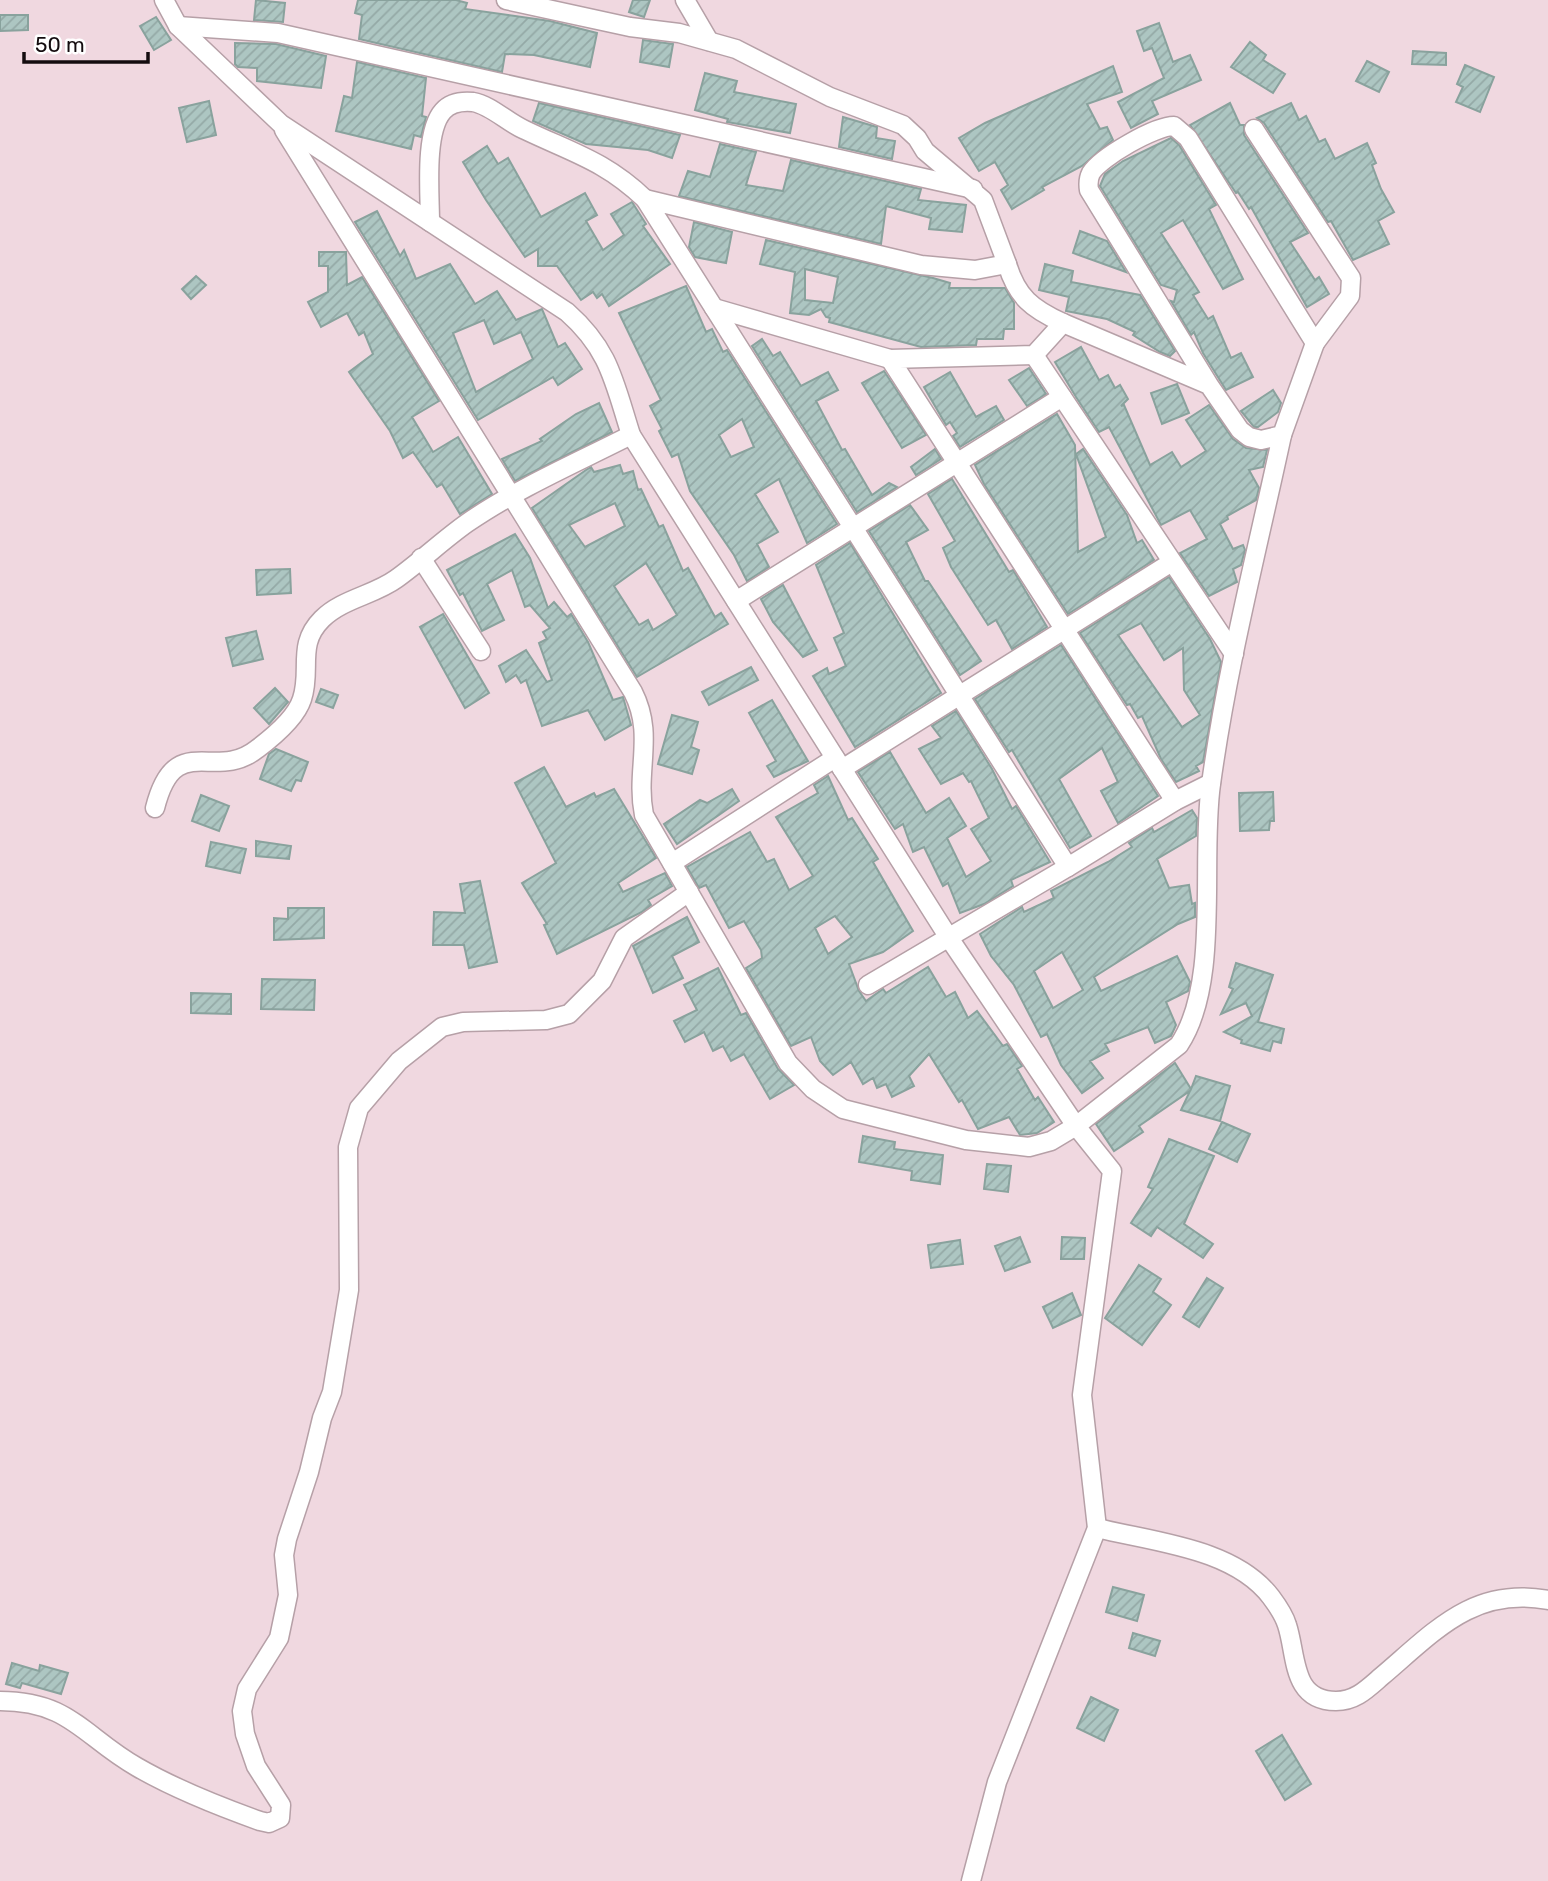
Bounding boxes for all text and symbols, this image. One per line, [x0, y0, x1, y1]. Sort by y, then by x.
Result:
scale bar [24, 21, 149, 65]
text: 50 m [35, 32, 85, 57]

